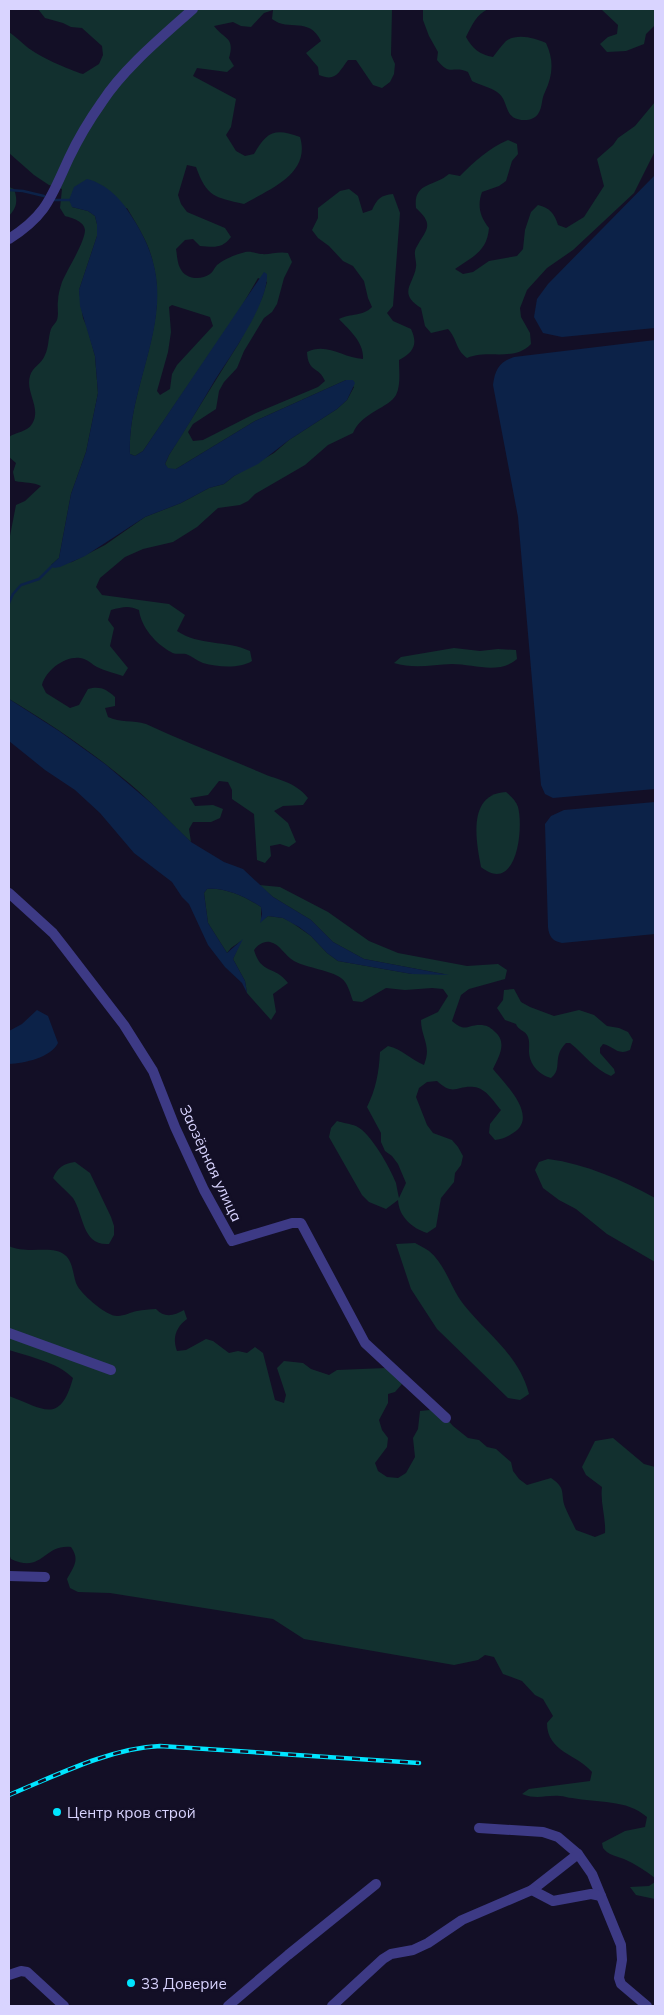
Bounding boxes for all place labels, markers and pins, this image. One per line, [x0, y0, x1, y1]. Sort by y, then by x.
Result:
place label: Центр кров строй [67, 1803, 196, 1822]
marker: Центр кров строй [51, 1806, 63, 1818]
place label: 33 Доверие [141, 1974, 227, 1993]
marker: 33 Доверие [125, 1977, 137, 1989]

